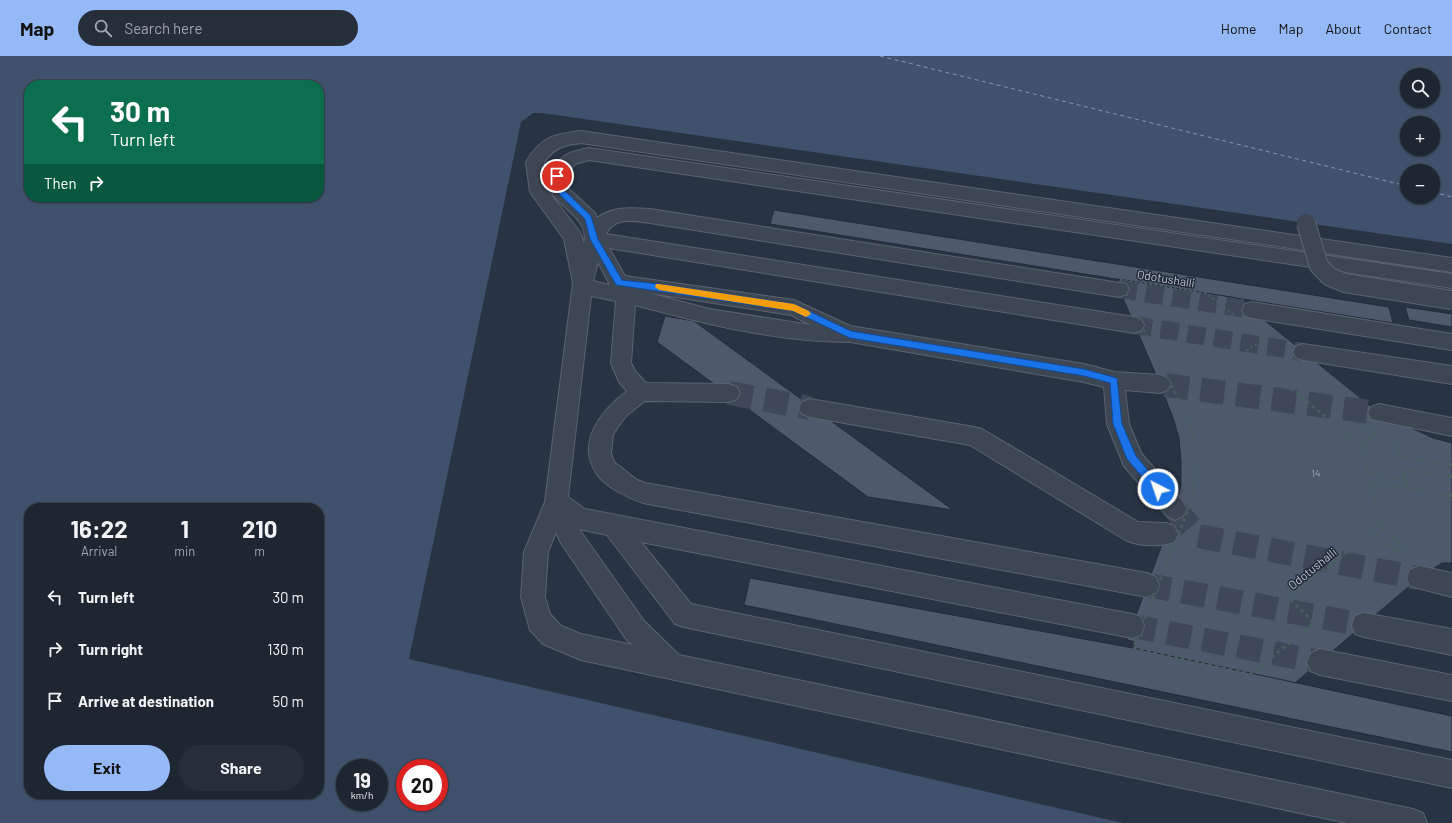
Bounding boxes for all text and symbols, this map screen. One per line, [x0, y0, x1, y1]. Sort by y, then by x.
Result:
search box [78, 10, 358, 46]
text: Map [20, 17, 54, 40]
icon: search [92, 17, 114, 39]
text: Search here [124, 19, 202, 37]
text: Home [1221, 20, 1257, 37]
text: Map [1279, 20, 1303, 37]
text: About [1325, 20, 1362, 37]
text: Contact [1384, 20, 1432, 37]
map controls [1400, 68, 1440, 204]
button: search [1400, 68, 1440, 108]
text: 30 m [110, 94, 170, 128]
icon: left [44, 96, 96, 148]
button: + [1400, 116, 1440, 156]
text: Turn left [110, 128, 176, 150]
pin [540, 159, 574, 193]
button: − [1400, 164, 1440, 204]
icon: arrive [546, 165, 568, 187]
icon: right [85, 172, 107, 194]
text: Then [44, 174, 77, 192]
street label: Odotushalli [1136, 267, 1196, 289]
house number: 14 [1311, 467, 1321, 479]
position arrow [1137, 468, 1179, 510]
text: 16:22 [71, 514, 128, 543]
text: 1 [181, 514, 189, 543]
text: 210 [242, 514, 277, 543]
text: Arrival [81, 543, 117, 559]
text: min [174, 543, 195, 559]
text: m [254, 543, 265, 559]
street label: Odotushalli [1285, 544, 1339, 592]
icon: left [44, 586, 66, 608]
text: Turn left [78, 588, 134, 606]
text: 30 m [272, 588, 304, 606]
icon: right [44, 638, 66, 660]
text: Turn right [78, 640, 143, 658]
text: 130 m [267, 640, 304, 658]
icon: arrive [44, 690, 66, 712]
text: Arrive at destination [78, 692, 214, 710]
text: 50 m [272, 692, 304, 710]
button: Exit [44, 745, 170, 791]
button: Share [178, 745, 304, 791]
speed limit sign: 20 [396, 759, 448, 811]
text: 19 [353, 768, 371, 792]
text: km/h [351, 789, 373, 801]

